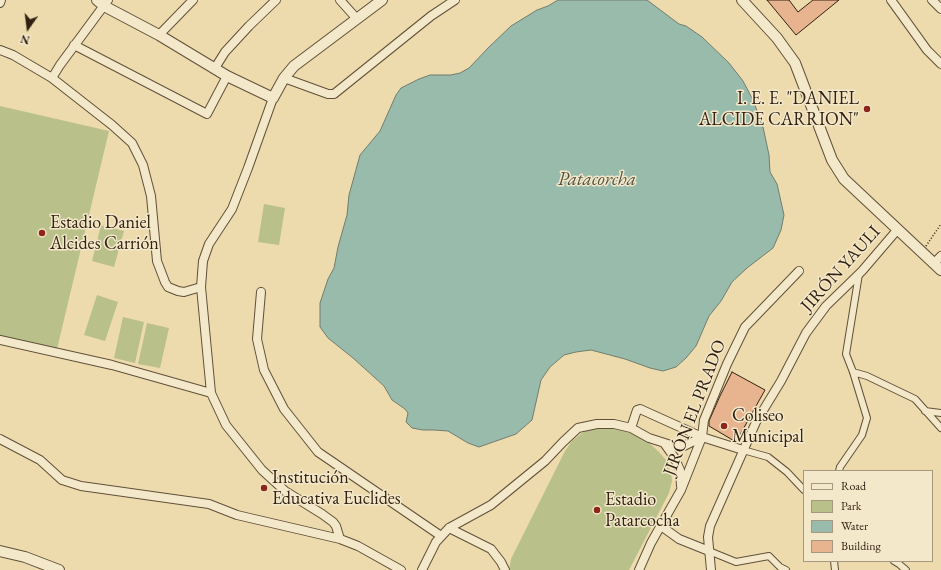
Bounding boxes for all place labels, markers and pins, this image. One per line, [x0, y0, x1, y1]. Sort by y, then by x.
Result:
place label: I. E. E. "DANIEL ALCIDE CARRION" [699, 88, 859, 130]
marker: I. E. E. "DANIEL ALCIDE CARRION" [862, 104, 872, 114]
place label: Estadio Daniel Alcides Carrión [50, 212, 159, 254]
marker: Estadio Daniel Alcides Carrión [37, 228, 47, 238]
place label: Coliseo Municipal [732, 405, 804, 448]
marker: Coliseo Municipal [719, 421, 729, 431]
place label: Institución Educativa Euclides [272, 467, 401, 510]
marker: Institución Educativa Euclides [259, 483, 269, 493]
place label: Estadio Patarcocha [605, 489, 680, 532]
marker: Estadio Patarcocha [592, 505, 602, 515]

